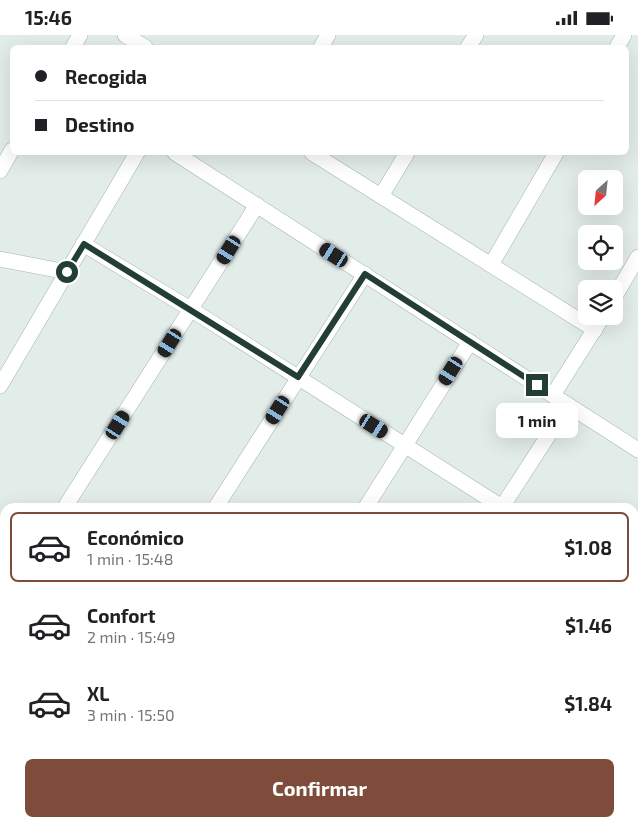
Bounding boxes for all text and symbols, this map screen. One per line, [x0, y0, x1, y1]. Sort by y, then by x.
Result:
text: 15:46 [25, 6, 72, 29]
text: Recogida [65, 65, 147, 88]
text: Destino [65, 113, 134, 136]
north arrow [578, 170, 622, 215]
map controls [578, 170, 623, 325]
button: locate [578, 225, 623, 270]
car [214, 233, 243, 267]
car [317, 241, 350, 269]
route start [56, 261, 78, 283]
button: layers [578, 280, 623, 325]
car [155, 326, 184, 360]
car [436, 354, 465, 388]
route end [526, 374, 548, 396]
car [263, 393, 292, 427]
callout: 1 min [496, 403, 578, 437]
car [103, 408, 132, 442]
text: 1 min [518, 411, 556, 430]
car [357, 412, 390, 440]
icon: car [27, 525, 72, 570]
text: Económico [87, 526, 184, 549]
text: $1.08 [564, 536, 612, 559]
text: 1 min · 15:48 [87, 549, 173, 568]
icon: car [27, 603, 72, 648]
text: Confort [87, 604, 155, 627]
text: $1.46 [565, 614, 612, 637]
text: 2 min · 15:49 [87, 627, 175, 646]
icon: car [27, 681, 72, 726]
text: XL [87, 682, 109, 705]
text: $1.84 [564, 692, 612, 715]
text: 3 min · 15:50 [87, 705, 175, 724]
button: Confirmar [25, 759, 614, 817]

